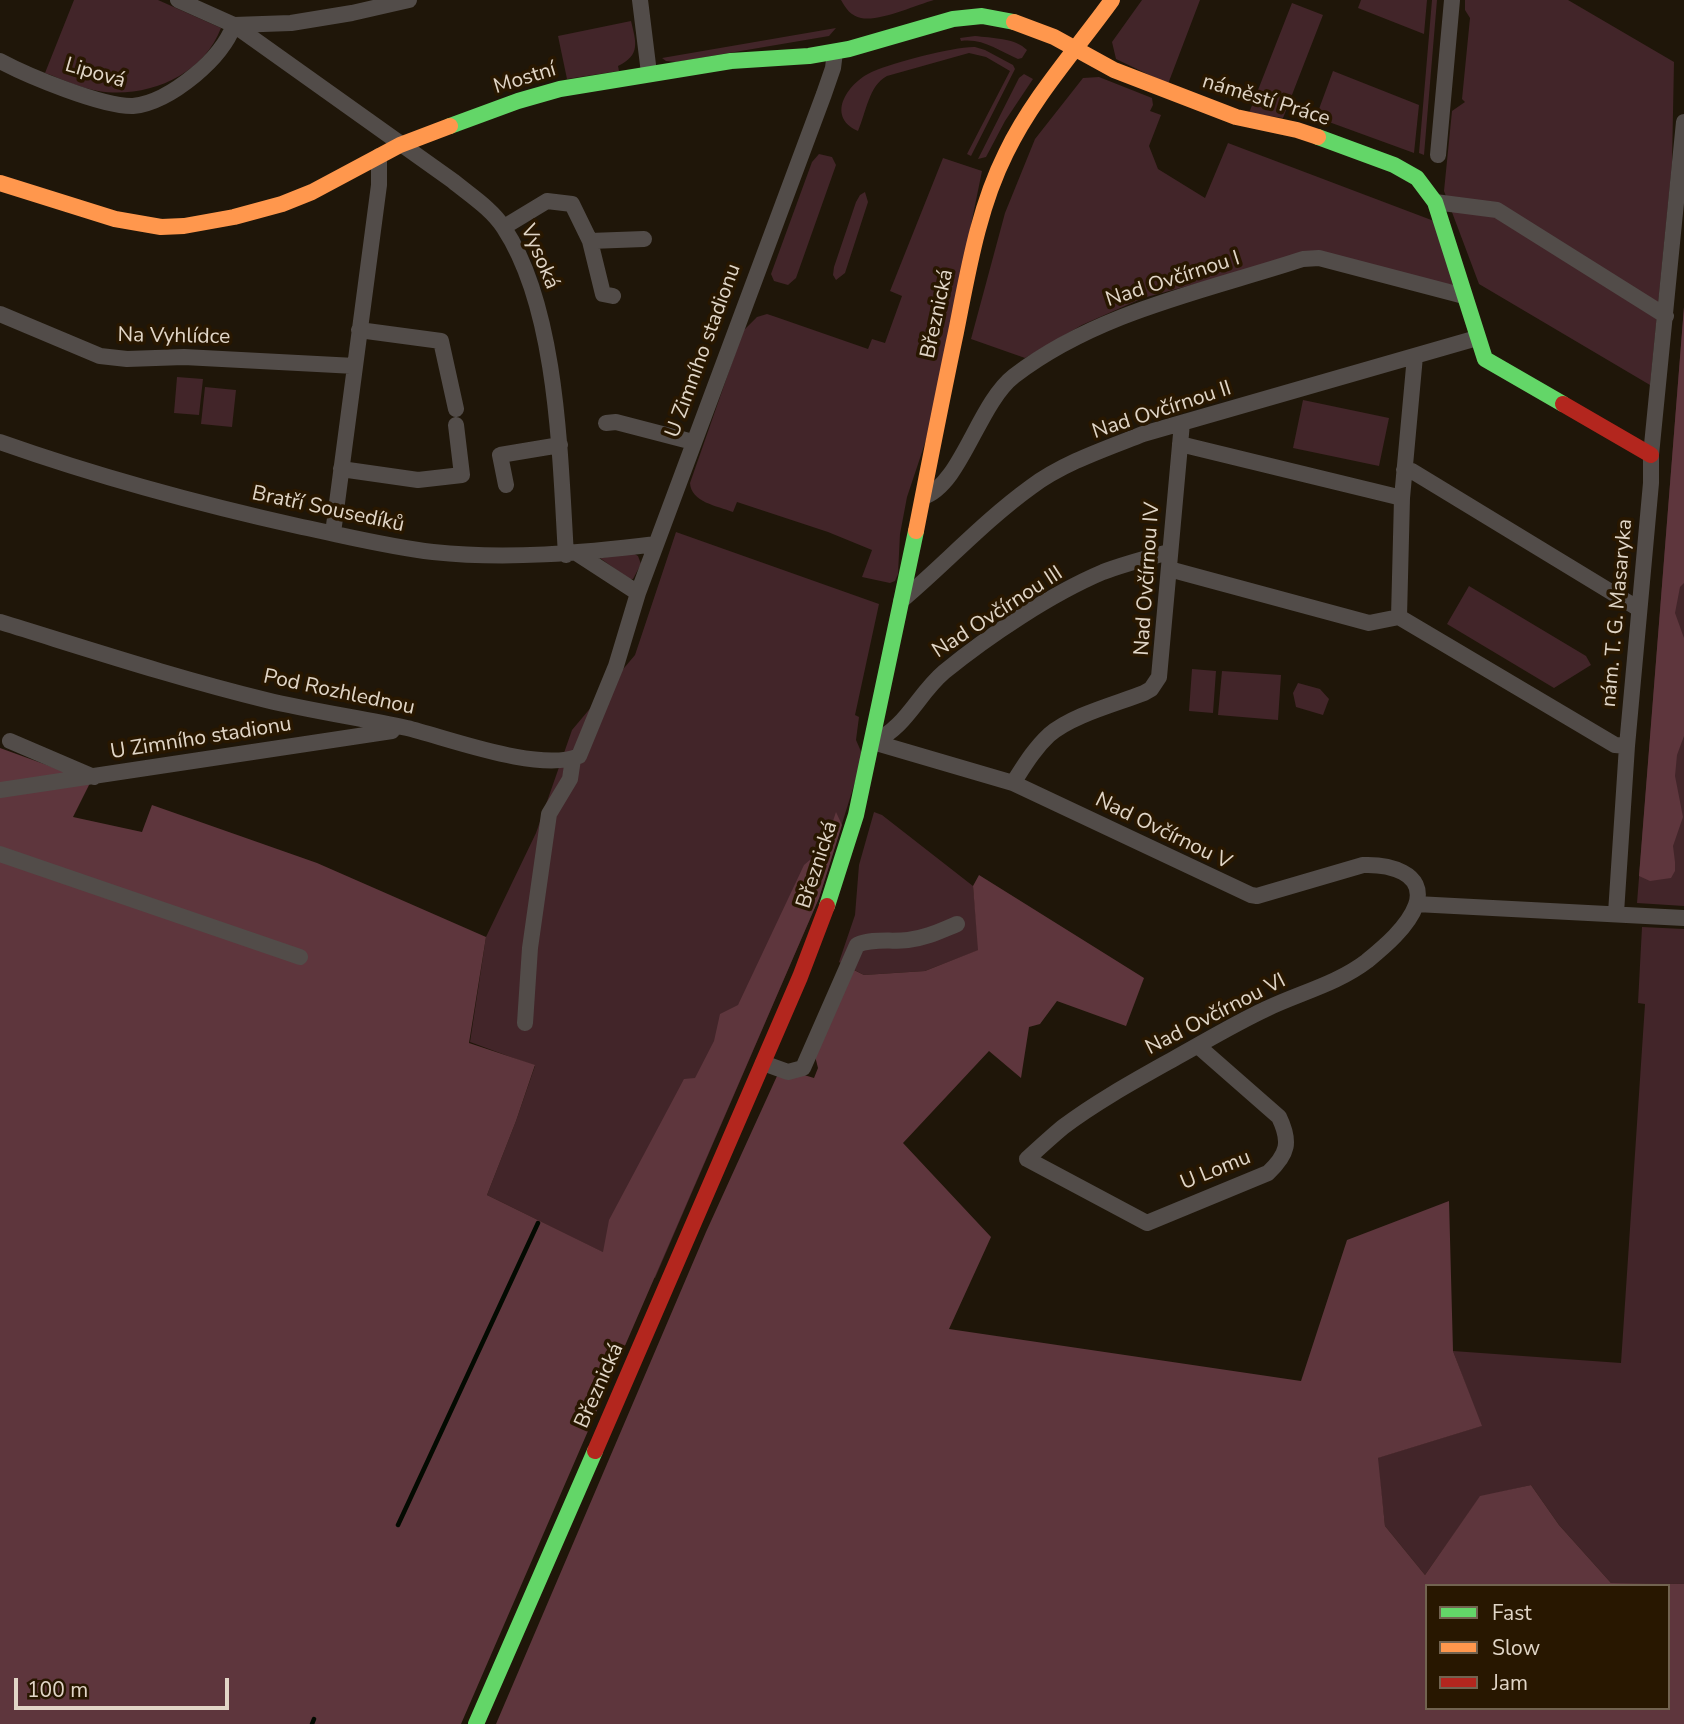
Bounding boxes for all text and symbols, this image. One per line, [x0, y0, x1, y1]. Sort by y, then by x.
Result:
street label: Lipová [62, 53, 128, 95]
street label: Mostní [491, 58, 559, 100]
street label: náměstí Práce [1199, 70, 1333, 132]
street label: Vysoká [514, 221, 564, 293]
street label: Nad Ovčírnou I [1103, 246, 1243, 314]
street label: U Zimního stadionu [661, 261, 747, 441]
street label: Březnická [916, 267, 960, 361]
street label: Na Vyhlídce [117, 323, 231, 351]
street label: Nad Ovčírnou II [1089, 377, 1235, 445]
street label: Bratří Sousedíků [249, 482, 407, 538]
street label: Nad Ovčírnou IV [1130, 501, 1166, 657]
street label: nám. T. G. Masaryka [1597, 518, 1639, 708]
street label: Nad Ovčírnou III [928, 562, 1068, 664]
street label: Pod Rozhlednou [261, 665, 417, 721]
street label: U Zimního stadionu [109, 712, 293, 766]
street label: Nad Ovčírnou V [1091, 788, 1235, 876]
street label: Březnická [792, 818, 844, 912]
street label: Nad Ovčírnou VI [1142, 969, 1290, 1061]
street label: U Lomu [1177, 1146, 1255, 1196]
street label: Březnická [570, 1340, 630, 1432]
legend [1425, 1584, 1670, 1710]
text: Fast [1492, 1599, 1532, 1627]
text: Slow [1492, 1634, 1540, 1662]
scale bar [18, 1664, 233, 1708]
text: Jam [1492, 1669, 1528, 1697]
text: 100 m [27, 1676, 88, 1704]

